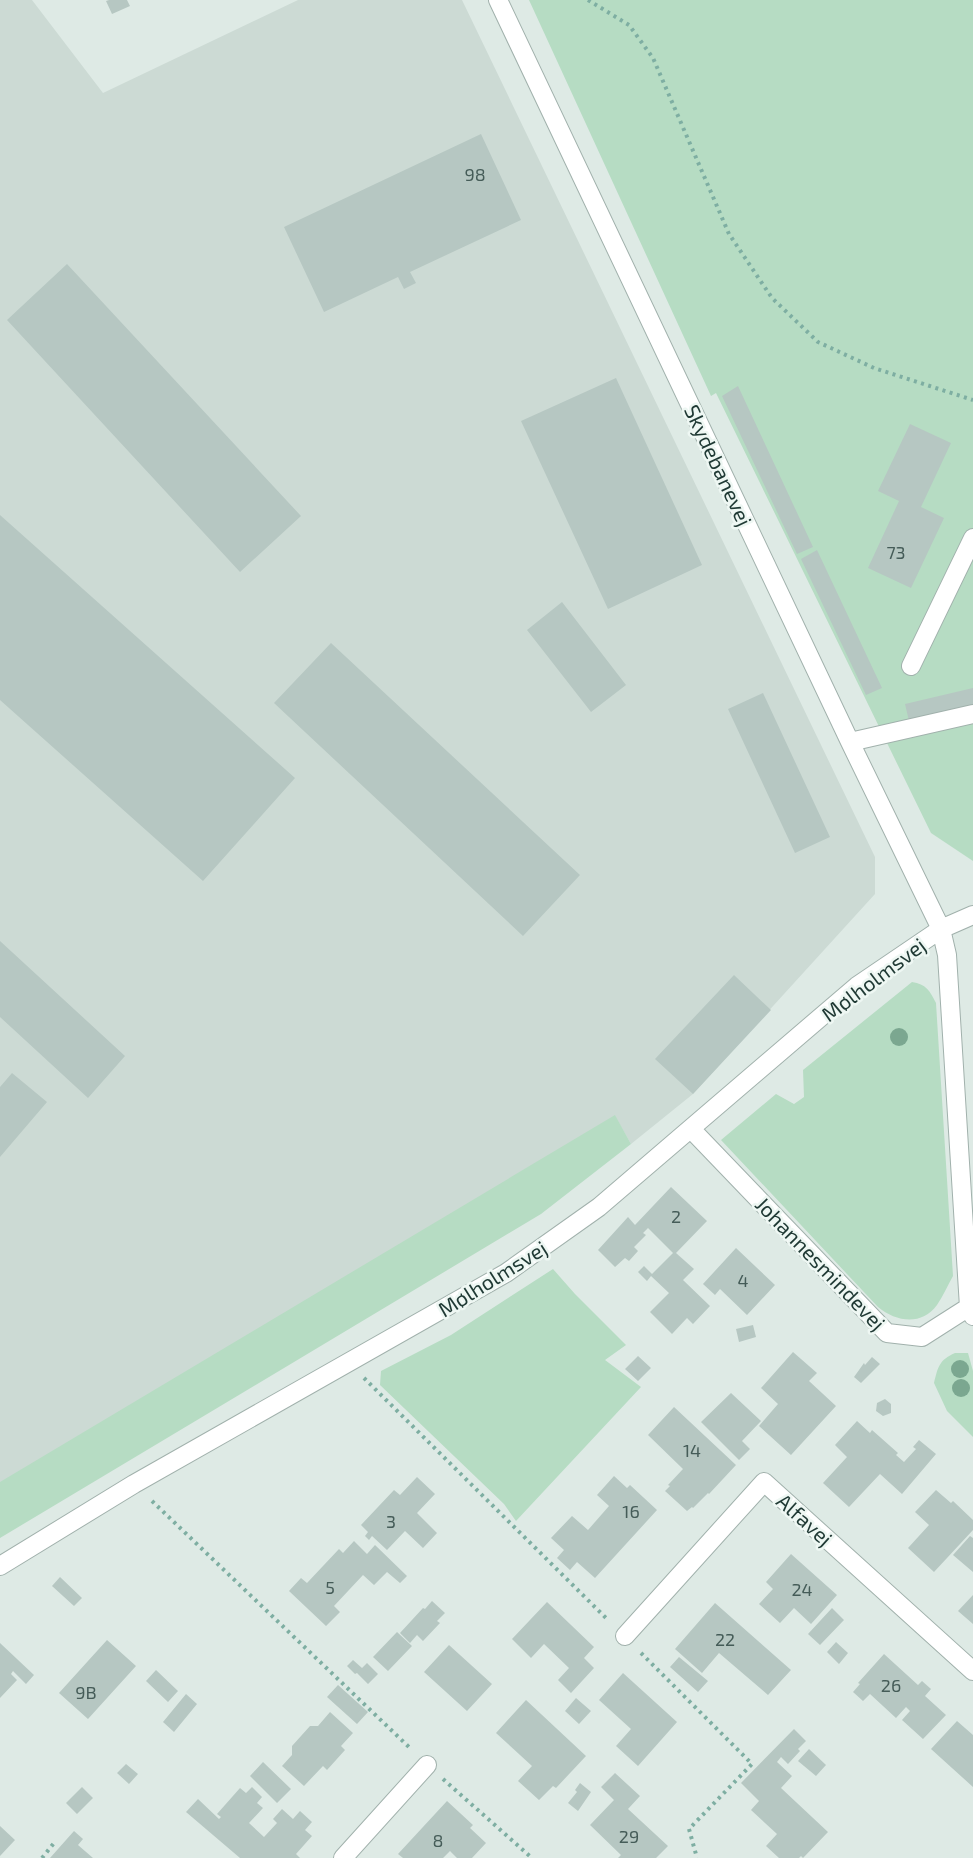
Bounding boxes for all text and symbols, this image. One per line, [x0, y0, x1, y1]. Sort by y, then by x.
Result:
house number: 98 [464, 163, 486, 185]
street label: Skydebanevej [679, 400, 758, 530]
house number: 73 [886, 541, 906, 563]
street label: Mølholmsvej [816, 932, 930, 1027]
street label: Johannesmindevej [750, 1191, 891, 1336]
house number: 2 [671, 1205, 681, 1227]
street label: Mølholmsvej [433, 1235, 552, 1322]
house number: 4 [737, 1269, 749, 1291]
house number: 14 [683, 1439, 701, 1461]
street label: Alfavej [771, 1488, 838, 1551]
house number: 16 [622, 1500, 640, 1522]
house number: 3 [386, 1510, 396, 1532]
house number: 5 [325, 1576, 335, 1598]
house number: 24 [791, 1578, 813, 1600]
house number: 22 [715, 1628, 735, 1650]
house number: 26 [881, 1674, 901, 1696]
house number: 9B [75, 1681, 97, 1703]
house number: 29 [619, 1825, 639, 1847]
house number: 8 [433, 1829, 443, 1851]

